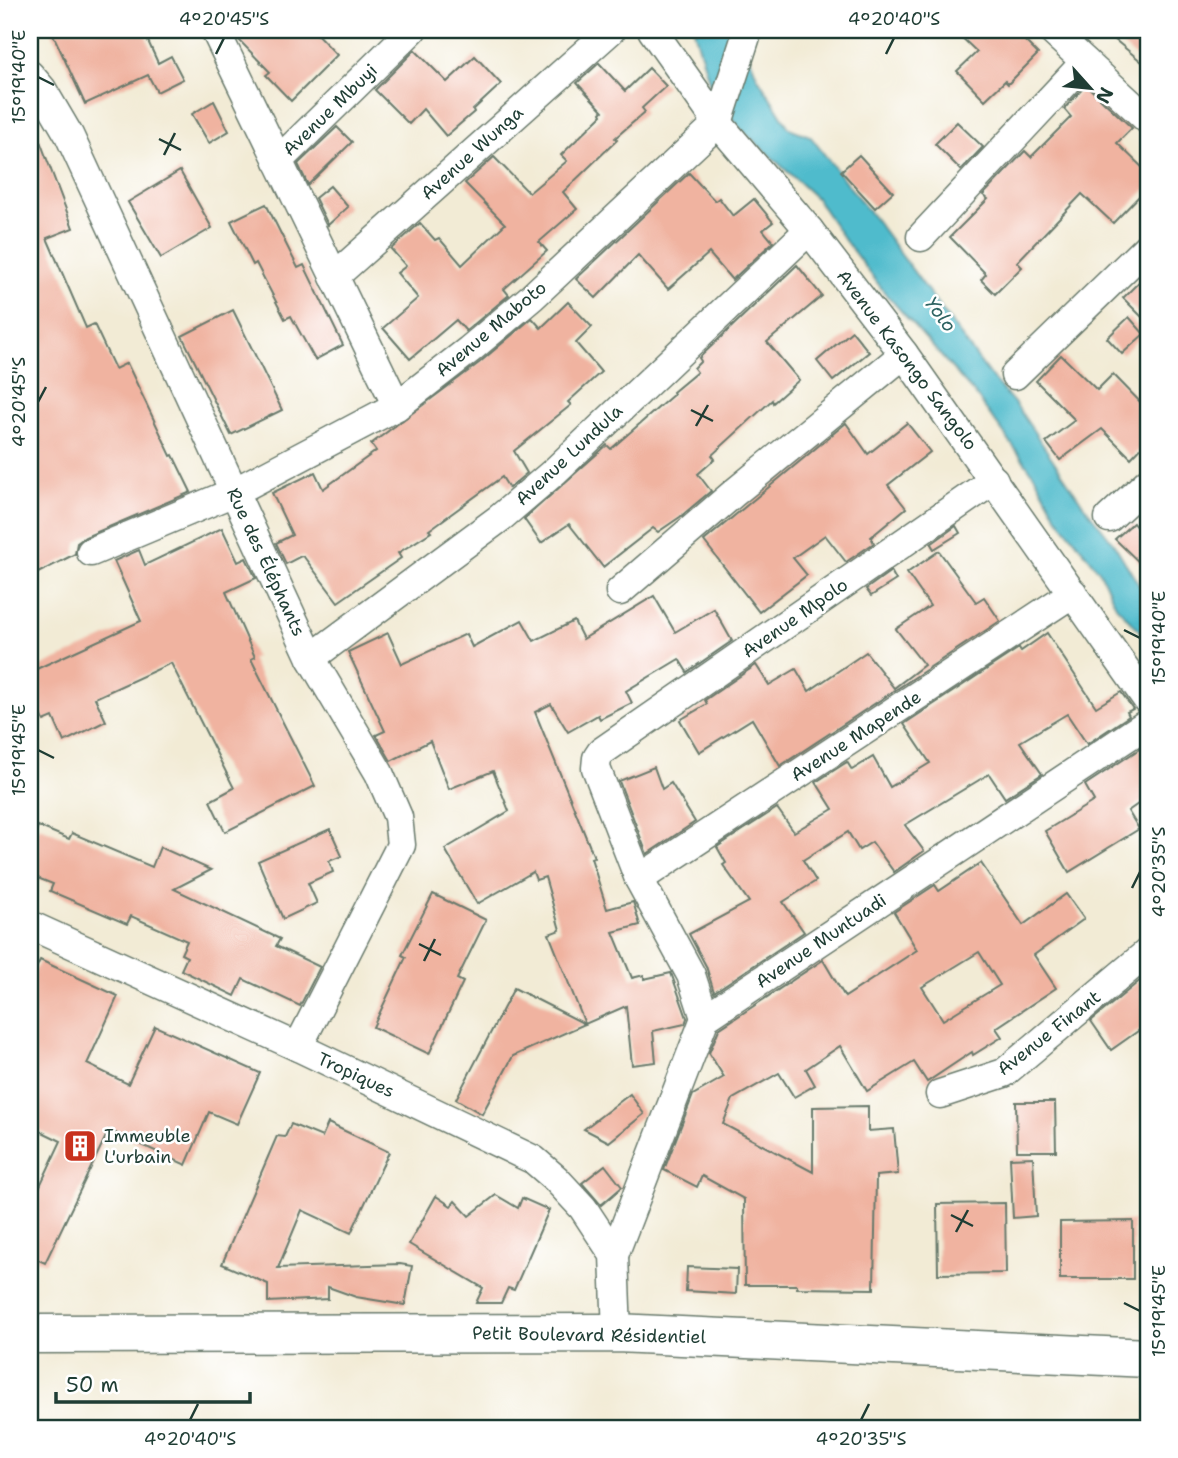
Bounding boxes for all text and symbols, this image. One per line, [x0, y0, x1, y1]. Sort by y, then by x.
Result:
text: 4°20'45"S [179, 7, 269, 31]
text: 4°20'40"S [848, 7, 940, 31]
text: 15°19'40"E [7, 30, 31, 124]
north arrow [1056, 52, 1126, 122]
street label: Avenue Mbuyi [277, 59, 383, 161]
text: N [1090, 83, 1119, 108]
street label: Avenue Wunga [416, 101, 528, 205]
street label: Avenue Kasongo Sangolo [831, 265, 983, 455]
street label: Avenue Maboto [431, 276, 551, 382]
water label: Yolo [919, 291, 962, 337]
text: 4°20'45"S [7, 357, 31, 447]
street label: Avenue Lundula [510, 399, 628, 511]
street label: Rue des Éléphants [221, 484, 311, 640]
street label: Avenue Mpolo [737, 573, 853, 663]
text: 15°19'40"E [1147, 591, 1171, 685]
street label: Avenue Mapende [786, 685, 926, 787]
text: 15°19'45"E [7, 704, 31, 796]
text: 4°20'35"S [1147, 827, 1171, 917]
street label: Avenue Muntuadi [751, 888, 891, 994]
street label: Avenue Finant [992, 985, 1106, 1081]
street label: Tropiques [314, 1047, 398, 1103]
place label: Immeuble L'urbain [104, 1124, 191, 1169]
building icon: Immeuble L'urbain [61, 1127, 99, 1165]
text: 15°19'45"E [1147, 1265, 1171, 1357]
street label: Petit Boulevard Résidentiel [472, 1321, 707, 1349]
scale bar [56, 1360, 250, 1404]
text: 50 m [66, 1371, 119, 1399]
text: 4°20'40"S [144, 1427, 236, 1451]
text: 4°20'35"S [816, 1427, 906, 1451]

